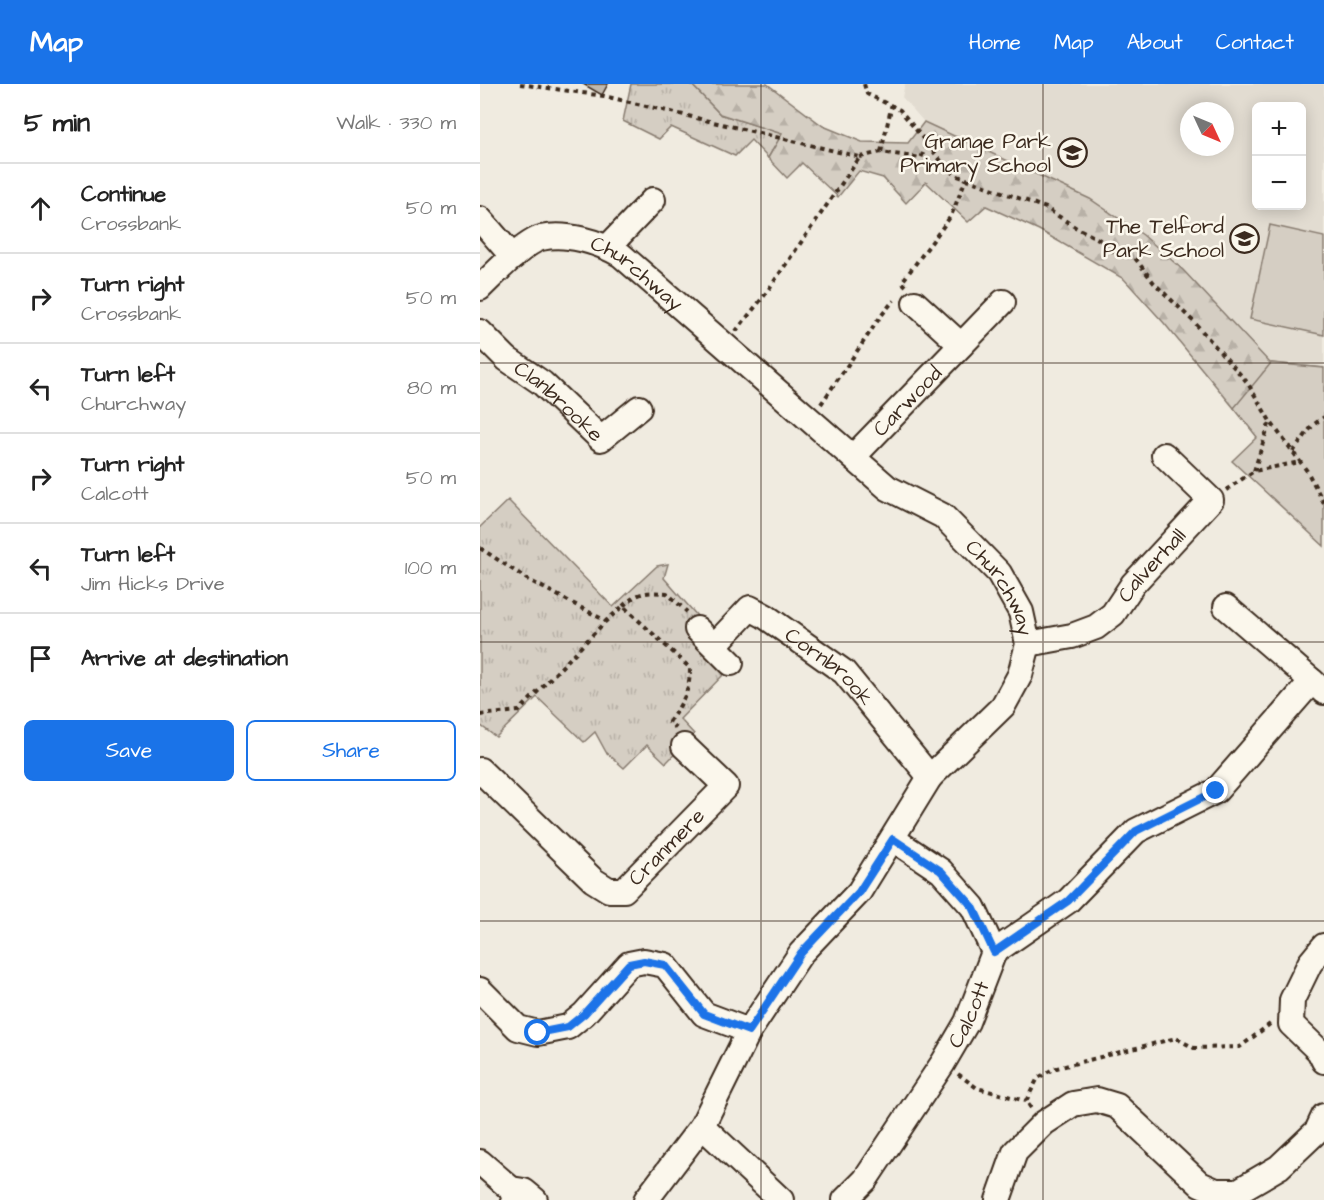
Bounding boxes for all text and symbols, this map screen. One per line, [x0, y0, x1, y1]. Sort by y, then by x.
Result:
text: Map [30, 23, 83, 62]
text: Home [969, 28, 1021, 57]
text: Map [1054, 28, 1094, 57]
text: About [1127, 28, 1183, 57]
text: Contact [1216, 28, 1294, 57]
north arrow [1180, 102, 1234, 156]
map controls [1252, 102, 1306, 210]
button: + [1252, 102, 1306, 156]
text: 5 min [24, 105, 90, 141]
text: Walk · 330 m [336, 109, 456, 137]
place label: Grange Park Primary School [900, 127, 1051, 182]
school or university icon: Grange Park Primary School [1056, 137, 1088, 169]
button: − [1252, 156, 1306, 210]
text: Continue [81, 179, 166, 210]
icon: ahead [24, 192, 57, 225]
text: 50 m [406, 194, 456, 222]
text: Crossbank [81, 210, 181, 238]
place label: The Telford Park School [1103, 212, 1224, 265]
school or university icon: The Telford Park School [1229, 222, 1261, 254]
street label: Churchway [587, 228, 690, 319]
text: Turn right [81, 269, 184, 300]
icon: right [24, 282, 57, 315]
text: 50 m [406, 284, 456, 312]
text: Crossbank [81, 300, 181, 328]
street label: Clanbrooke [508, 354, 610, 448]
text: Turn left [81, 359, 175, 390]
street label: Carwood [866, 359, 949, 443]
icon: left [24, 372, 57, 405]
text: 80 m [407, 374, 456, 402]
text: Churchway [81, 390, 186, 418]
text: Turn right [81, 449, 184, 480]
icon: right [24, 462, 57, 495]
text: 50 m [406, 464, 456, 492]
text: Calcott [81, 480, 149, 508]
street label: Calverhall [1110, 522, 1192, 608]
street label: Churchway [959, 533, 1040, 639]
text: Turn left [81, 539, 175, 570]
icon: left [24, 552, 57, 585]
text: 100 m [405, 554, 456, 582]
text: Jim Hicks Drive [81, 570, 225, 598]
street label: Cornbrook [779, 620, 880, 712]
icon: arrive [24, 642, 57, 675]
text: Arrive at destination [81, 643, 288, 674]
button: Save [24, 720, 234, 781]
button: Share [246, 720, 456, 781]
route end [1202, 777, 1228, 803]
street label: Cranmere [622, 802, 711, 892]
street label: Calcott [940, 976, 996, 1053]
route start [524, 1019, 550, 1045]

